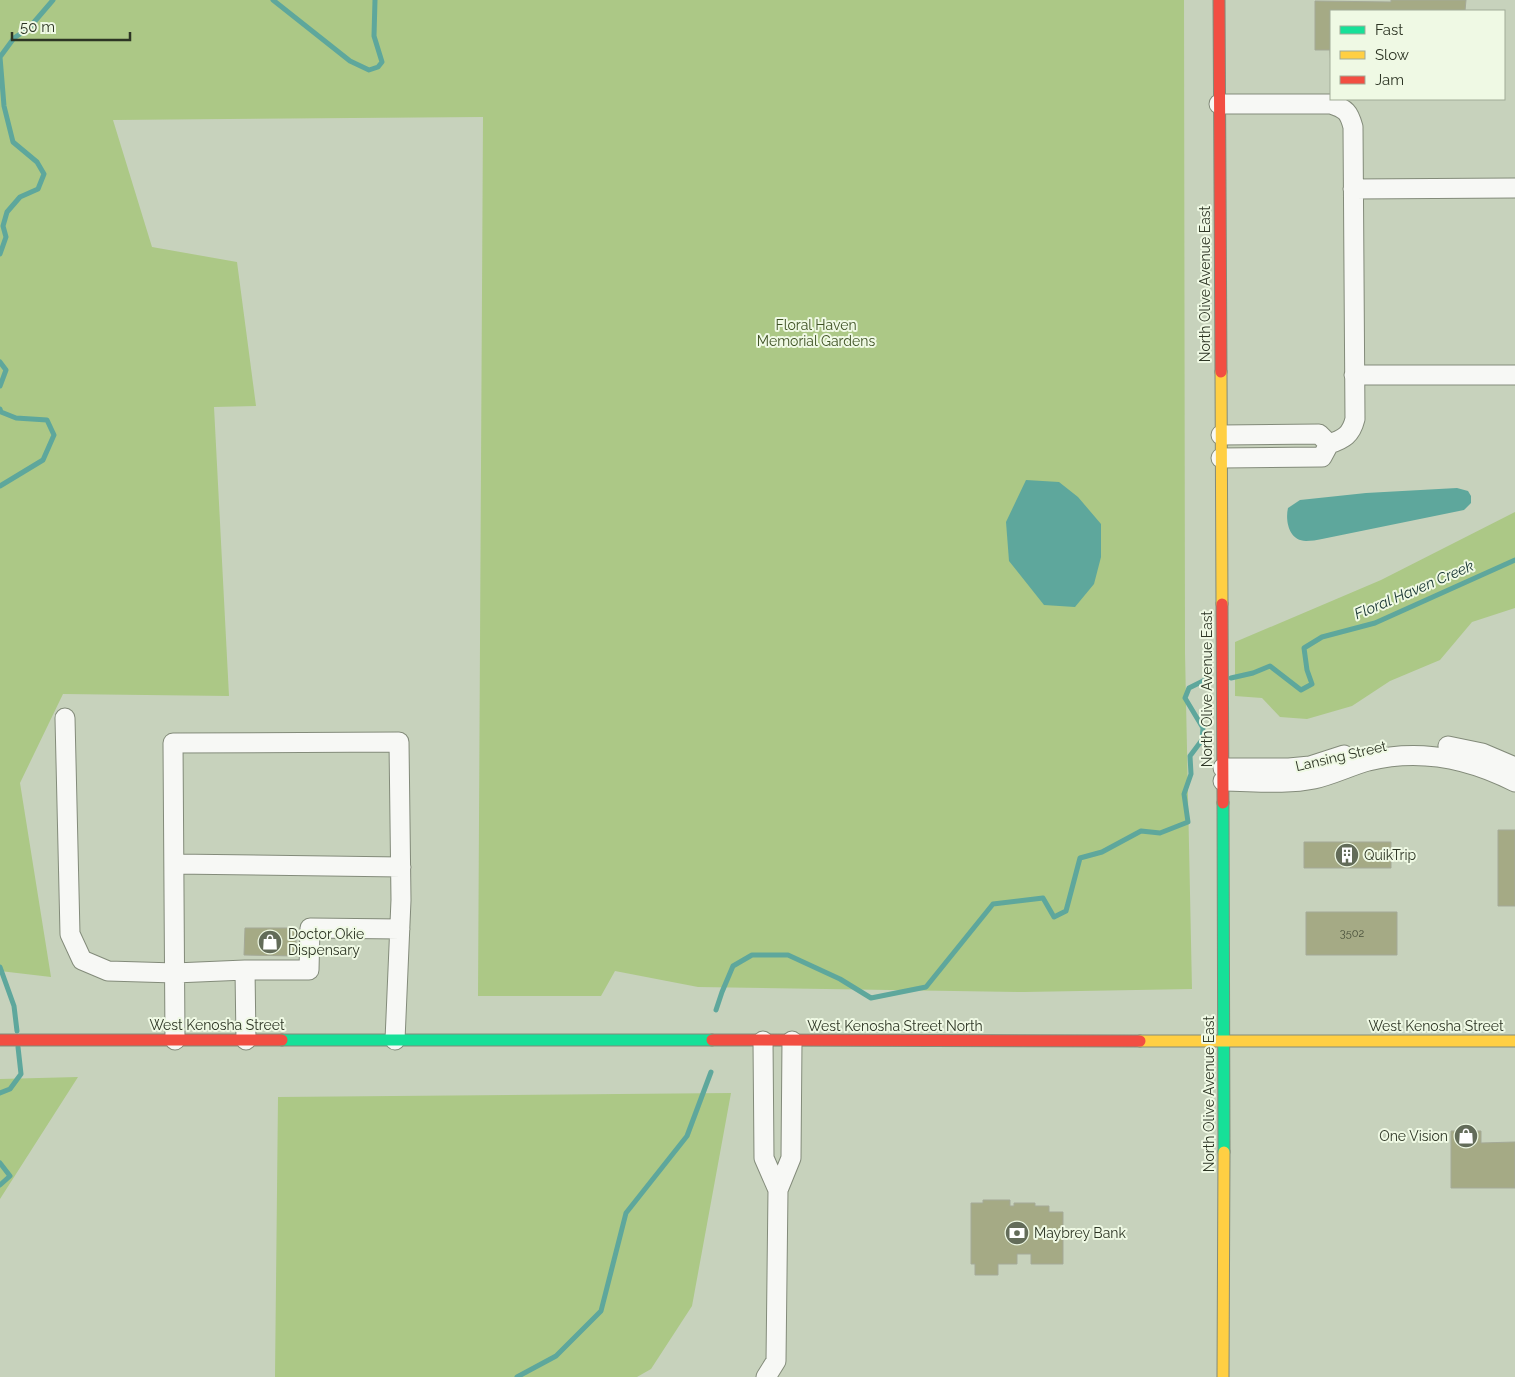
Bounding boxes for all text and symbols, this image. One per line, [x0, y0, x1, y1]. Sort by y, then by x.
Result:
scale bar [12, 10, 130, 42]
legend [1330, 10, 1505, 100]
text: 50 m [20, 18, 55, 36]
text: Fast [1375, 21, 1403, 39]
text: Slow [1375, 46, 1409, 64]
text: Jam [1375, 71, 1404, 89]
street label: North Olive Avenue East [1197, 205, 1213, 362]
park label: Floral Haven Memorial Gardens [757, 317, 875, 349]
water label: Floral Haven Creek [1352, 557, 1476, 623]
street label: North Olive Avenue East [1199, 610, 1215, 767]
street label: Lansing Street [1294, 738, 1388, 774]
building icon: QuikTrip [1334, 842, 1360, 868]
place label: QuikTrip [1364, 847, 1416, 863]
place label: Doctor Okie Dispensary [288, 926, 364, 958]
house number: 3502 [1340, 927, 1364, 940]
shop icon: Doctor Okie Dispensary [257, 929, 283, 955]
street label: North Olive Avenue East [1201, 1015, 1217, 1172]
street label: West Kenosha Street [149, 1017, 285, 1033]
street label: West Kenosha Street North [807, 1018, 983, 1034]
street label: West Kenosha Street [1368, 1018, 1504, 1034]
shop icon: One Vision [1453, 1123, 1479, 1149]
place label: One Vision [1379, 1128, 1448, 1144]
bank icon: Maybrey Bank [1004, 1220, 1030, 1246]
place label: Maybrey Bank [1034, 1225, 1126, 1241]

